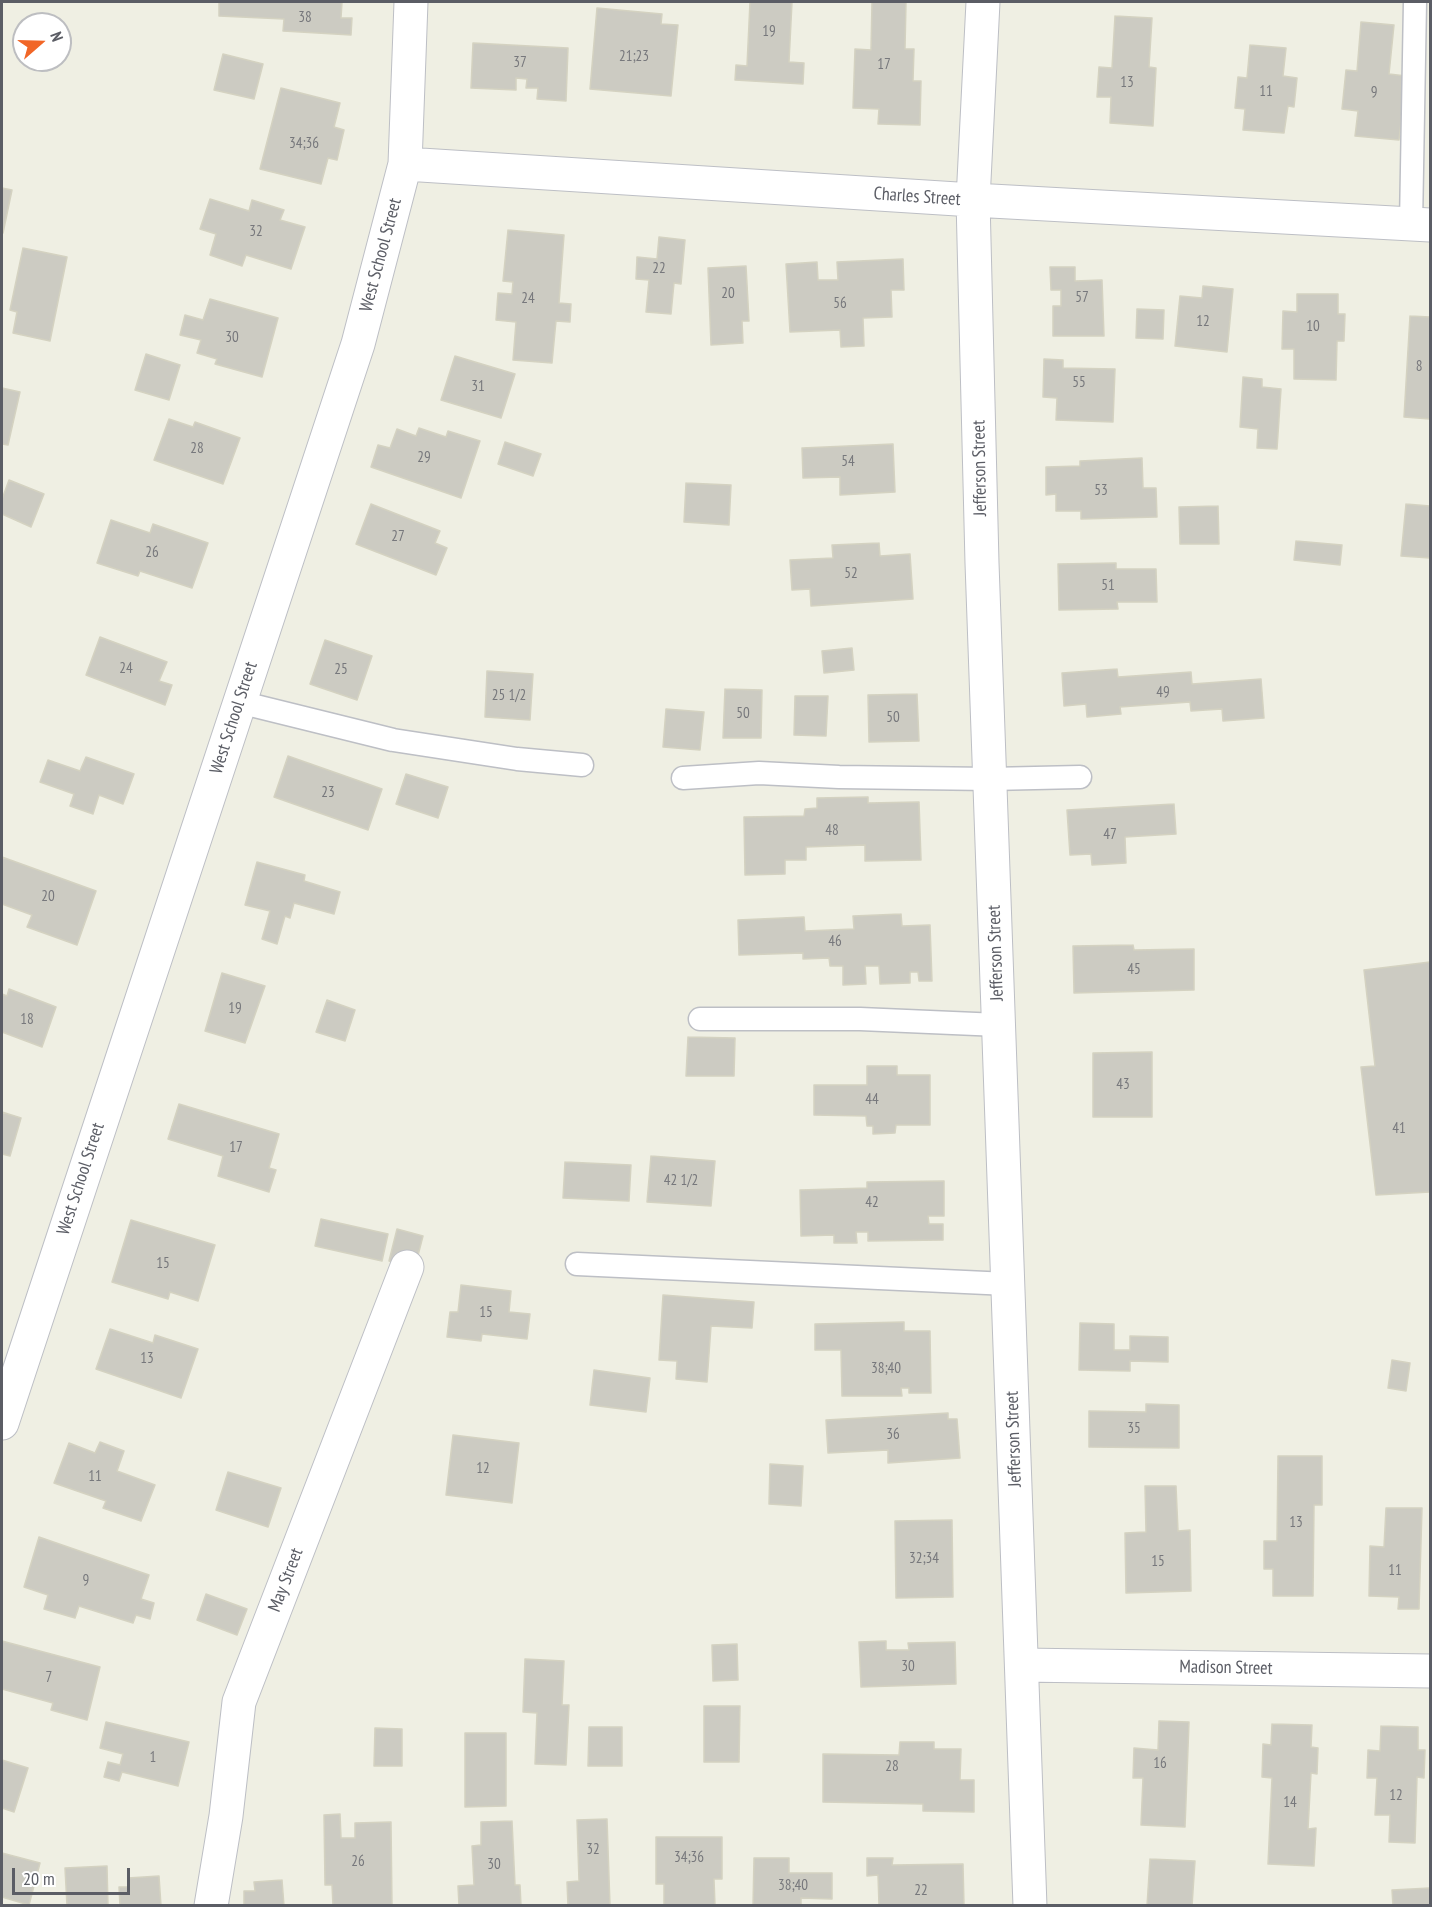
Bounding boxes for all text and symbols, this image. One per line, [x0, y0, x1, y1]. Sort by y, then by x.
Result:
house number: 38 [298, 9, 312, 27]
north arrow [12, 12, 72, 72]
house number: 19 [762, 23, 776, 41]
text: N [46, 29, 68, 44]
house number: 21;23 [619, 48, 649, 66]
house number: 37 [513, 54, 527, 72]
house number: 17 [877, 56, 891, 74]
house number: 13 [1120, 74, 1134, 92]
house number: 11 [1259, 83, 1273, 101]
house number: 9 [1371, 84, 1377, 102]
house number: 34;36 [289, 135, 319, 153]
street label: Charles Street [873, 183, 961, 211]
street label: West School Street [355, 196, 407, 314]
house number: 32 [249, 223, 263, 241]
house number: 22 [652, 260, 666, 278]
house number: 20 [721, 285, 735, 303]
house number: 57 [1075, 289, 1089, 307]
house number: 24 [521, 290, 535, 308]
house number: 56 [833, 295, 847, 313]
house number: 12 [1196, 313, 1210, 331]
house number: 10 [1306, 318, 1320, 336]
house number: 30 [225, 329, 239, 347]
house number: 8 [1416, 358, 1422, 376]
house number: 55 [1072, 374, 1086, 392]
house number: 31 [471, 378, 485, 396]
street label: Jefferson Street [968, 420, 992, 516]
house number: 28 [190, 440, 204, 458]
house number: 29 [417, 449, 431, 467]
house number: 54 [841, 453, 855, 471]
house number: 53 [1094, 482, 1108, 500]
house number: 27 [391, 528, 405, 546]
house number: 26 [145, 544, 159, 562]
house number: 52 [844, 565, 858, 583]
house number: 51 [1101, 577, 1115, 595]
street label: West School Street [206, 659, 262, 777]
house number: 24 [119, 660, 133, 678]
house number: 25 [334, 661, 348, 679]
house number: 49 [1156, 684, 1170, 702]
house number: 25 1/2 [492, 687, 526, 705]
house number: 50 [736, 705, 750, 723]
house number: 50 [886, 709, 900, 727]
house number: 23 [321, 784, 335, 802]
house number: 48 [825, 822, 839, 840]
house number: 47 [1103, 826, 1117, 844]
house number: 20 [41, 888, 55, 906]
street label: Jefferson Street [984, 905, 1008, 1001]
house number: 46 [828, 933, 842, 951]
house number: 45 [1127, 961, 1141, 979]
house number: 19 [228, 1000, 242, 1018]
house number: 18 [20, 1011, 34, 1029]
house number: 43 [1116, 1076, 1130, 1094]
house number: 44 [865, 1091, 879, 1109]
street label: West School Street [53, 1120, 109, 1238]
house number: 41 [1392, 1120, 1406, 1138]
house number: 17 [229, 1139, 243, 1157]
house number: 42 1/2 [664, 1172, 698, 1190]
house number: 42 [865, 1194, 879, 1212]
house number: 15 [156, 1255, 170, 1273]
house number: 15 [479, 1304, 493, 1322]
house number: 13 [140, 1350, 154, 1368]
house number: 38;40 [871, 1360, 901, 1378]
street label: Jefferson Street [1002, 1391, 1026, 1487]
house number: 35 [1127, 1420, 1141, 1438]
house number: 36 [886, 1426, 900, 1444]
house number: 12 [476, 1460, 490, 1478]
house number: 11 [88, 1468, 102, 1486]
house number: 13 [1289, 1514, 1303, 1532]
street label: May Street [264, 1545, 308, 1615]
house number: 32;34 [909, 1550, 939, 1568]
house number: 15 [1151, 1553, 1165, 1571]
house number: 11 [1388, 1562, 1402, 1580]
house number: 9 [83, 1572, 89, 1590]
street label: Madison Street [1179, 1656, 1273, 1680]
house number: 30 [901, 1658, 915, 1676]
house number: 7 [46, 1669, 52, 1687]
house number: 1 [150, 1749, 156, 1767]
house number: 16 [1153, 1755, 1167, 1773]
house number: 28 [885, 1758, 899, 1776]
house number: 12 [1389, 1787, 1403, 1805]
house number: 14 [1283, 1794, 1297, 1812]
house number: 32 [586, 1841, 600, 1859]
house number: 34;36 [674, 1849, 704, 1867]
house number: 26 [351, 1853, 365, 1871]
scale bar [15, 1856, 134, 1894]
house number: 30 [487, 1856, 501, 1874]
text: 20 m [23, 1867, 55, 1890]
house number: 38;40 [778, 1877, 808, 1895]
house number: 22 [914, 1882, 928, 1900]

